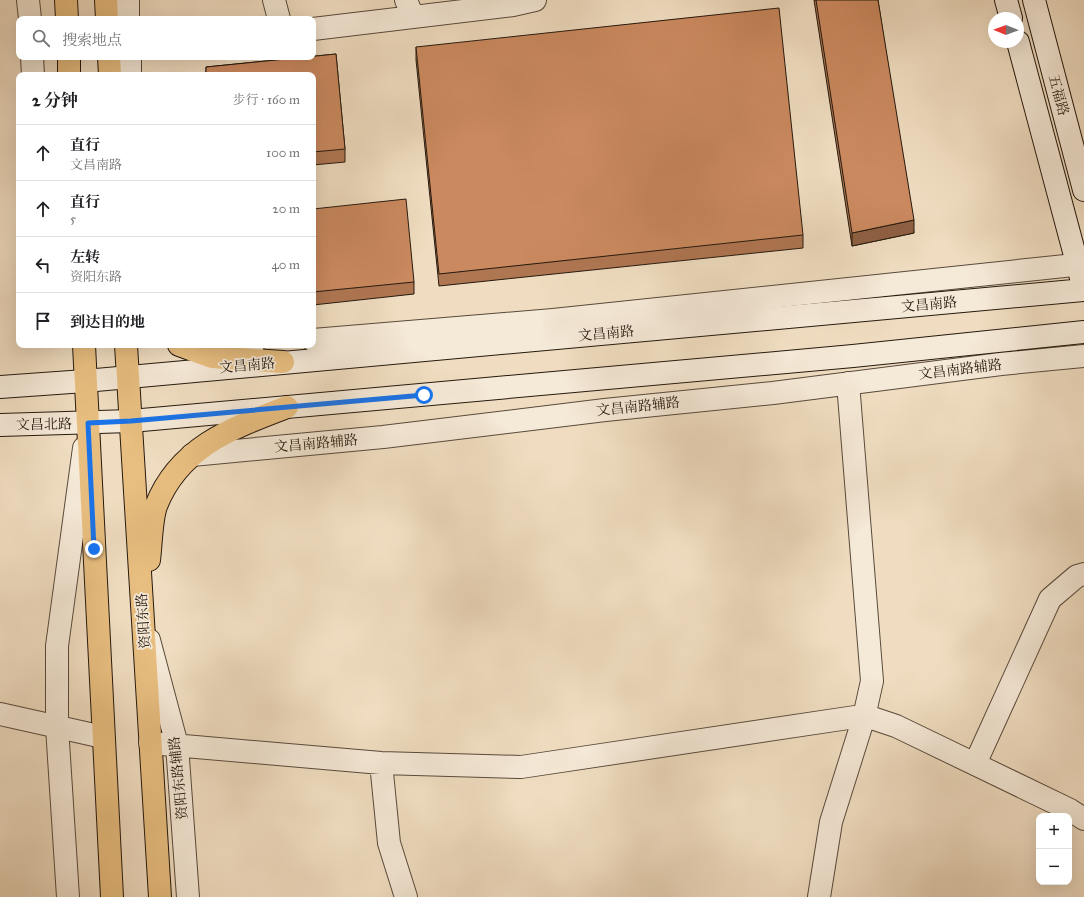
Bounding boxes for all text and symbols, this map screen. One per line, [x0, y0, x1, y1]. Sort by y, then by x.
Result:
north arrow [988, 12, 1024, 48]
search box [16, 16, 316, 60]
icon: search [30, 27, 52, 49]
text: 搜索地点 [62, 31, 122, 49]
street label: 五福路 [1045, 73, 1072, 118]
text: 2 分钟 [32, 90, 78, 111]
text: 步行 · 160 m [233, 92, 300, 108]
text: 直行 [70, 136, 100, 154]
icon: ahead [32, 142, 54, 164]
text: 100 m [266, 145, 300, 161]
text: 文昌南路 [70, 157, 122, 173]
text: 直行 [70, 193, 100, 211]
icon: ahead [32, 198, 54, 220]
text: 20 m [272, 201, 300, 217]
text: 5 [70, 211, 76, 227]
text: 左转 [70, 248, 100, 266]
icon: left [32, 254, 54, 276]
text: 40 m [271, 257, 300, 273]
text: 资阳东路 [70, 269, 122, 285]
street label: 文昌南路 [900, 294, 958, 315]
icon: arrive [32, 310, 54, 332]
text: 到达目的地 [70, 313, 145, 331]
street label: 文昌南路 [577, 323, 635, 344]
street label: 文昌南路 [218, 355, 276, 376]
street label: 文昌南路辅路 [917, 356, 1003, 383]
route start [415, 386, 433, 404]
street label: 文昌南路辅路 [595, 394, 681, 419]
street label: 文昌北路 [16, 416, 72, 433]
street label: 文昌南路辅路 [273, 431, 359, 456]
route end [85, 540, 103, 558]
street label: 资阳东路 [133, 592, 154, 649]
street label: 资阳东路辅路 [166, 735, 191, 821]
map controls [1036, 813, 1072, 885]
button: + [1036, 813, 1072, 849]
button: − [1036, 849, 1072, 885]

